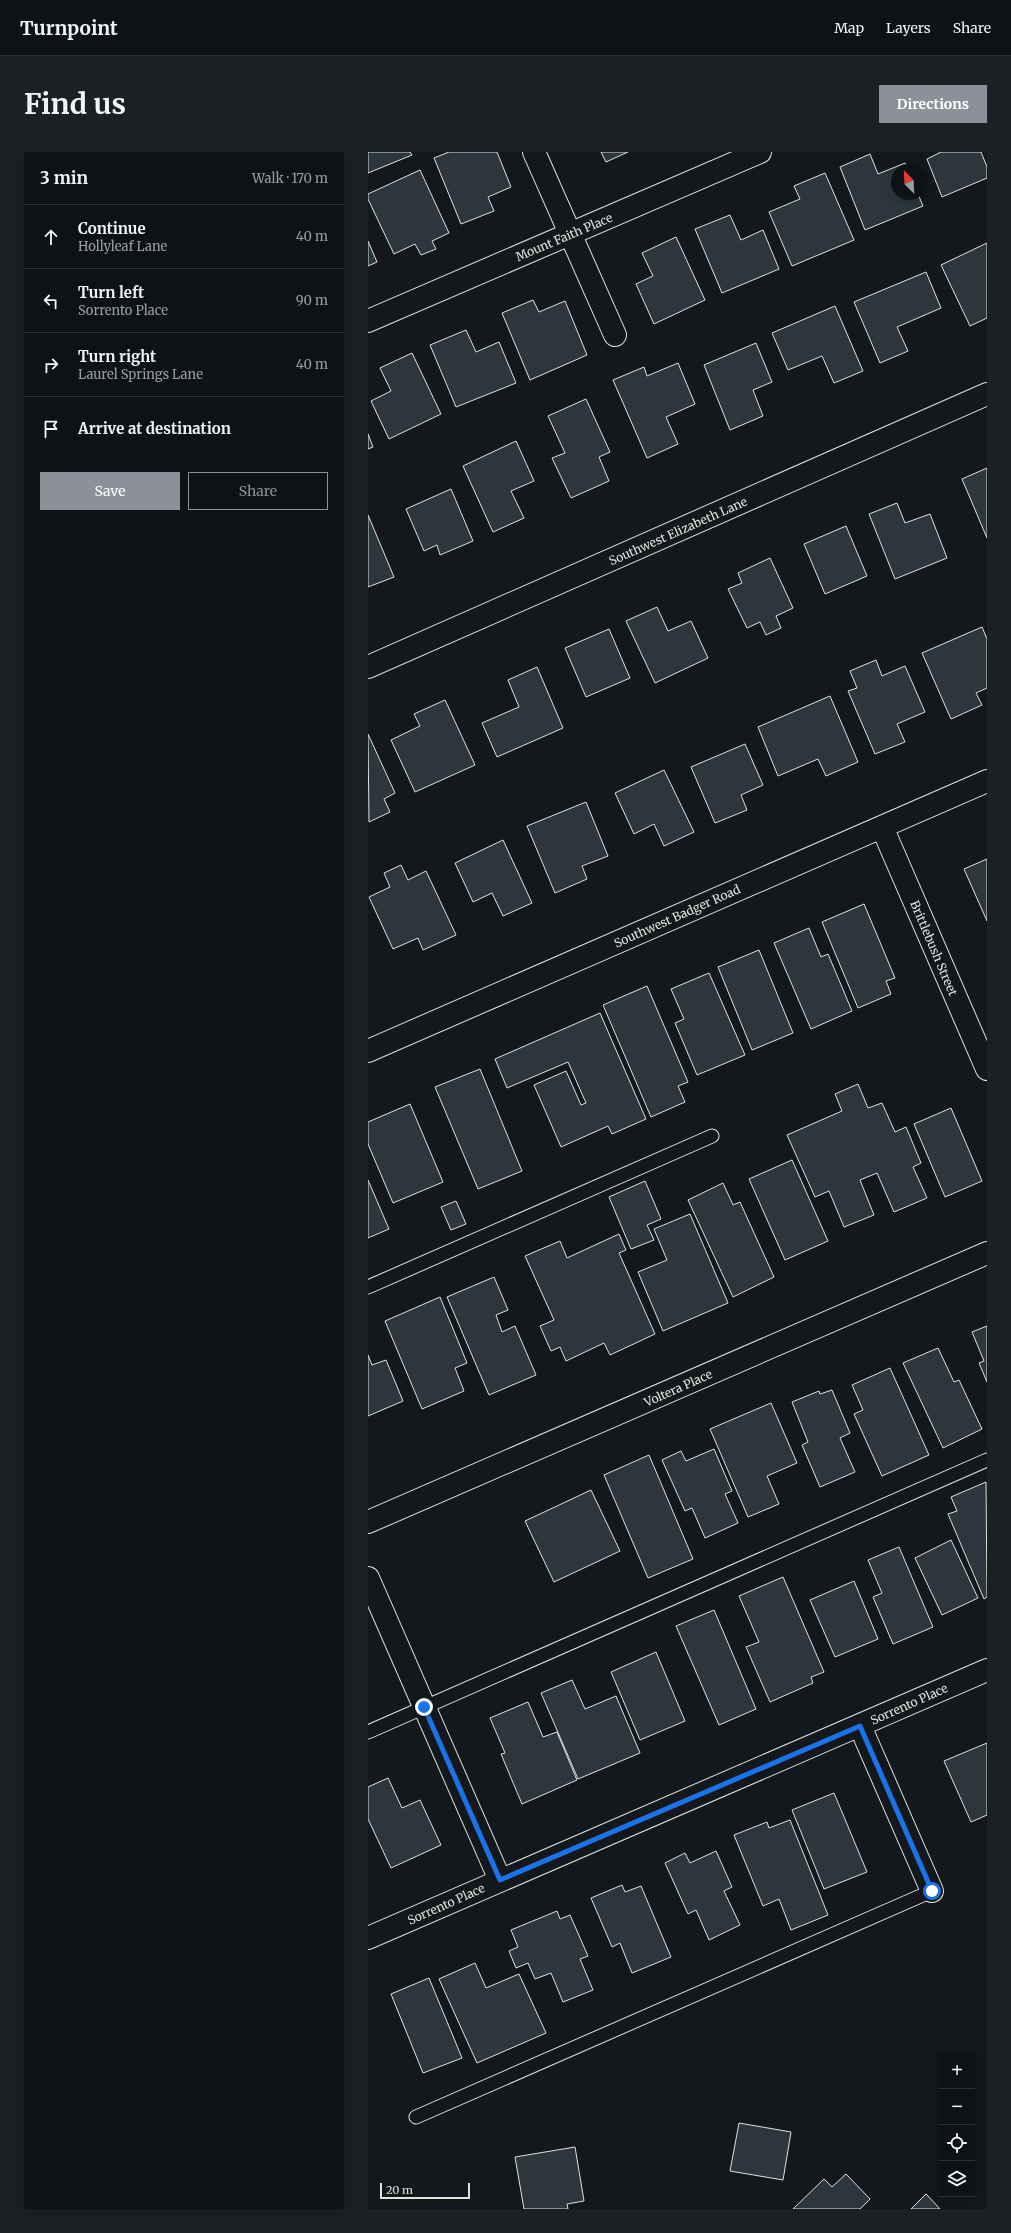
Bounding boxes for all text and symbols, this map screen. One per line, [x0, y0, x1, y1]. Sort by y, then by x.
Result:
text: Turnpoint [20, 16, 118, 40]
text: Map [834, 19, 864, 37]
text: Layers [886, 19, 931, 37]
text: Share [953, 19, 991, 37]
button: Directions [879, 85, 987, 123]
text: Find us [24, 86, 126, 122]
north arrow [891, 164, 927, 200]
text: 3 min [40, 167, 88, 189]
text: Walk · 170 m [252, 170, 328, 187]
street label: Mount Faith Place [513, 210, 615, 264]
text: Continue [78, 219, 146, 238]
icon: ahead [40, 226, 62, 248]
text: 40 m [296, 228, 328, 245]
text: Hollyleaf Lane [78, 238, 167, 255]
text: Turn left [78, 283, 144, 302]
icon: left [40, 290, 62, 312]
text: 90 m [296, 292, 328, 309]
text: Sorrento Place [78, 302, 168, 319]
text: Turn right [78, 347, 156, 366]
icon: right [40, 354, 62, 376]
text: 40 m [296, 356, 328, 373]
text: Laurel Springs Lane [78, 366, 203, 383]
icon: arrive [40, 418, 62, 440]
text: Arrive at destination [78, 419, 231, 438]
button: Save [40, 472, 180, 510]
button: Share [188, 472, 328, 510]
street label: Southwest Elizabeth Lane [606, 494, 750, 568]
street label: Southwest Badger Road [612, 881, 742, 951]
street label: Brittlebush Street [907, 898, 961, 998]
street label: Voltera Place [641, 1366, 714, 1410]
street label: Sorrento Place [868, 1680, 950, 1728]
route end [415, 1698, 433, 1716]
street label: Sorrento Place [405, 1880, 487, 1928]
route start [923, 1882, 941, 1900]
map controls [939, 2053, 975, 2197]
button: + [939, 2053, 975, 2089]
button: − [939, 2089, 975, 2125]
button: locate [939, 2125, 975, 2161]
button: layers [939, 2161, 975, 2197]
scale bar [380, 2181, 470, 2200]
text: 20 m [386, 2183, 413, 2197]

